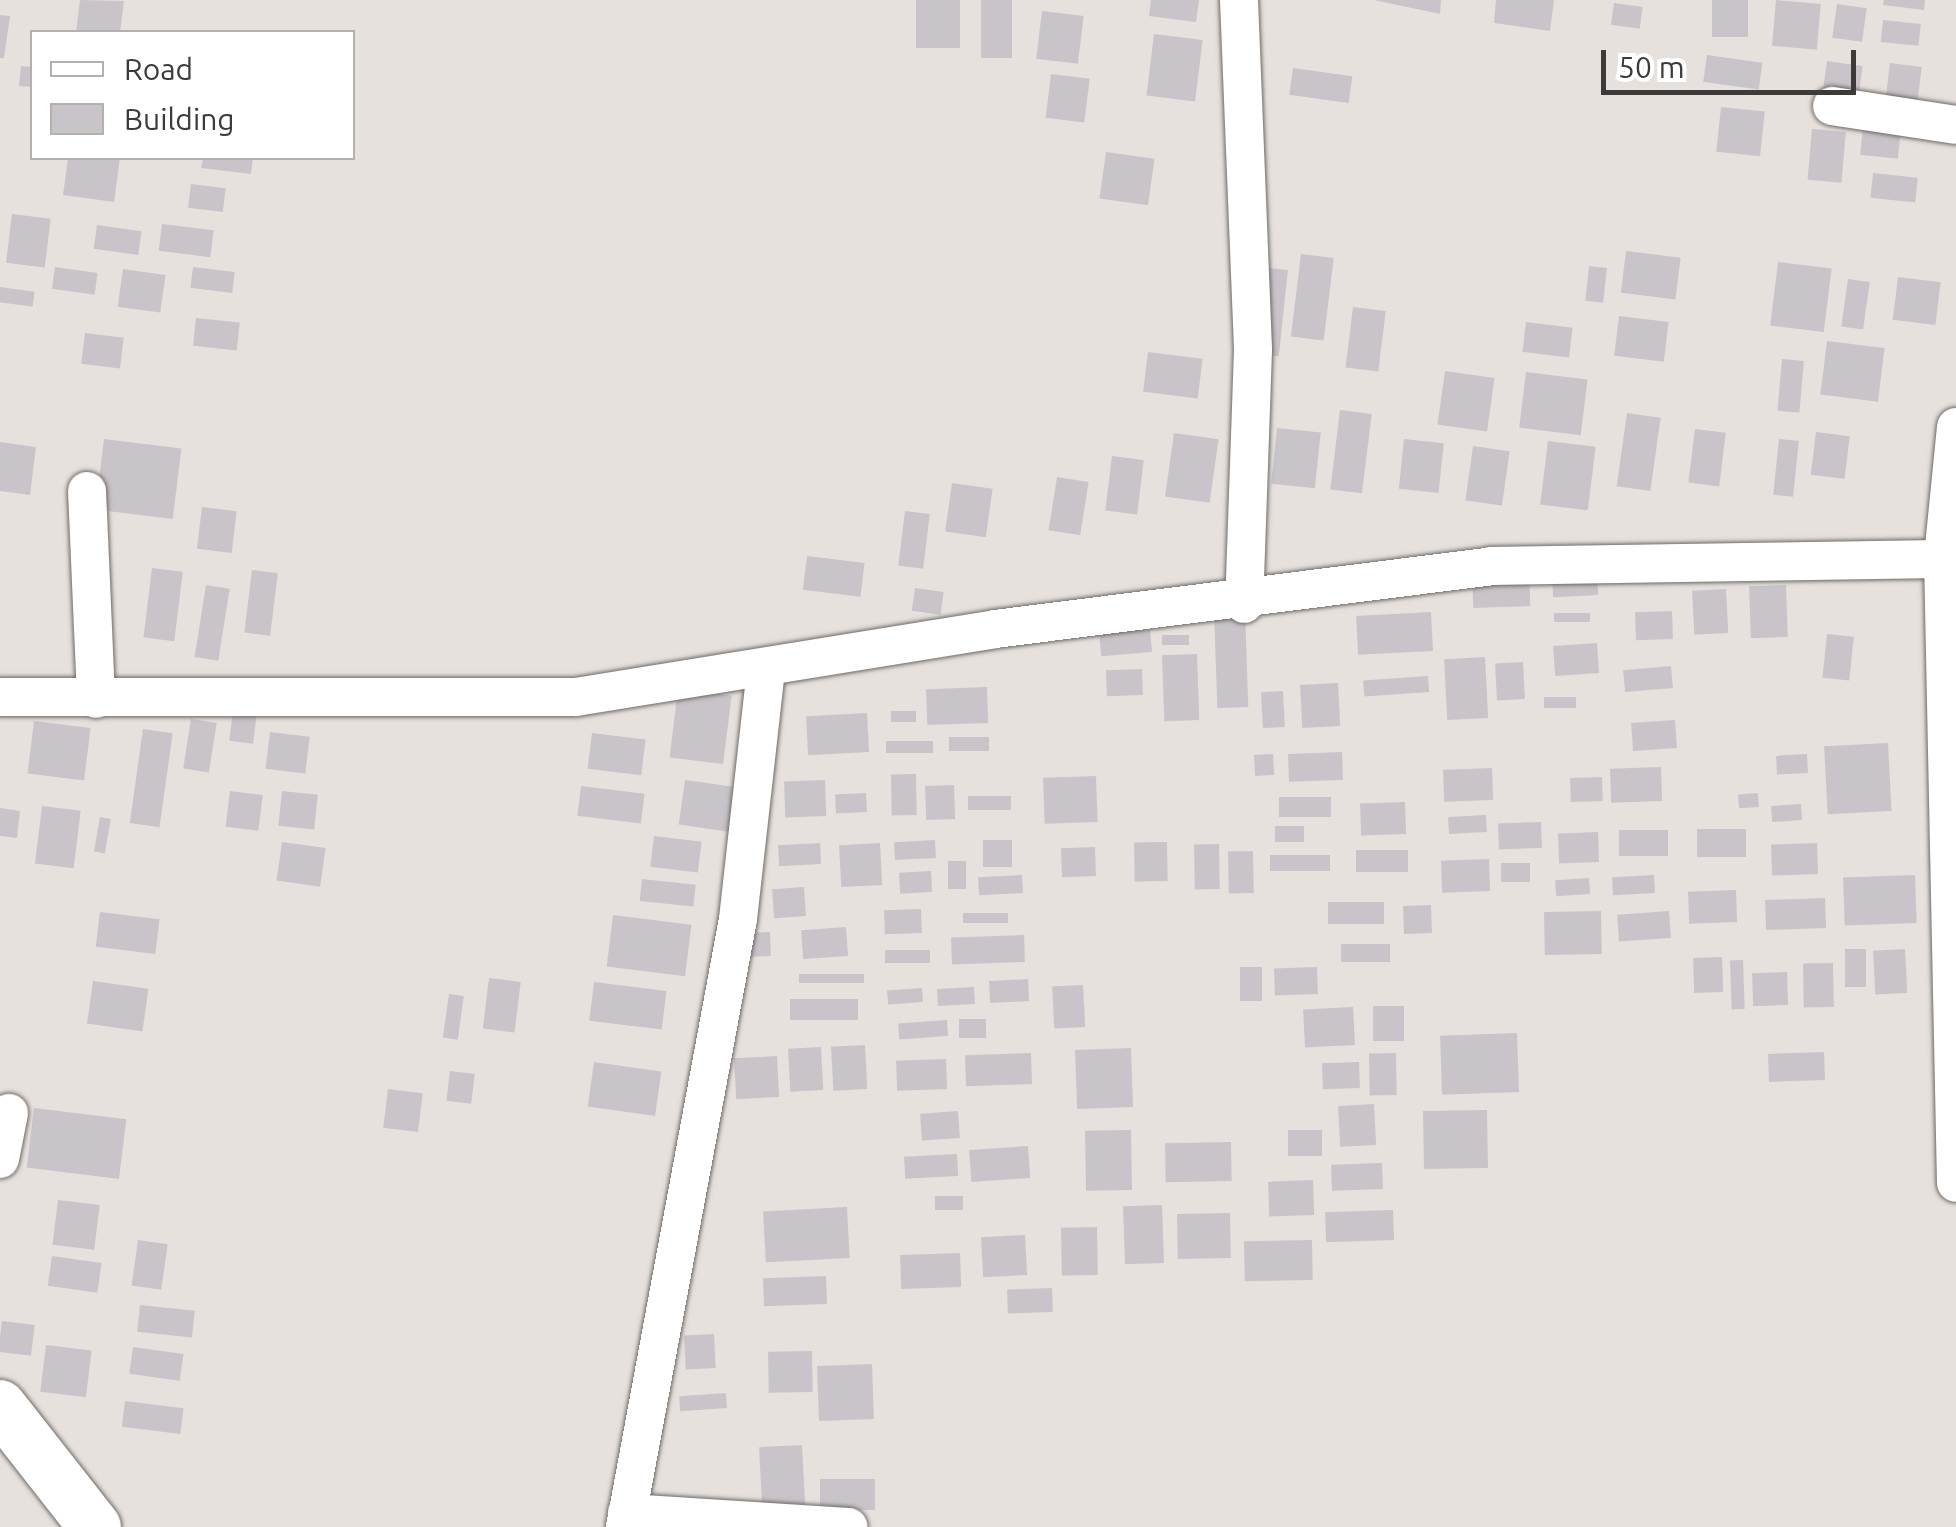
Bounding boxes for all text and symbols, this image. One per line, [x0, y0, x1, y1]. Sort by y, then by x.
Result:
legend [30, 30, 355, 160]
scale bar [1606, 30, 1861, 92]
text: 50 m [1618, 50, 1685, 84]
text: Road [124, 52, 193, 86]
text: Building [124, 102, 235, 136]

